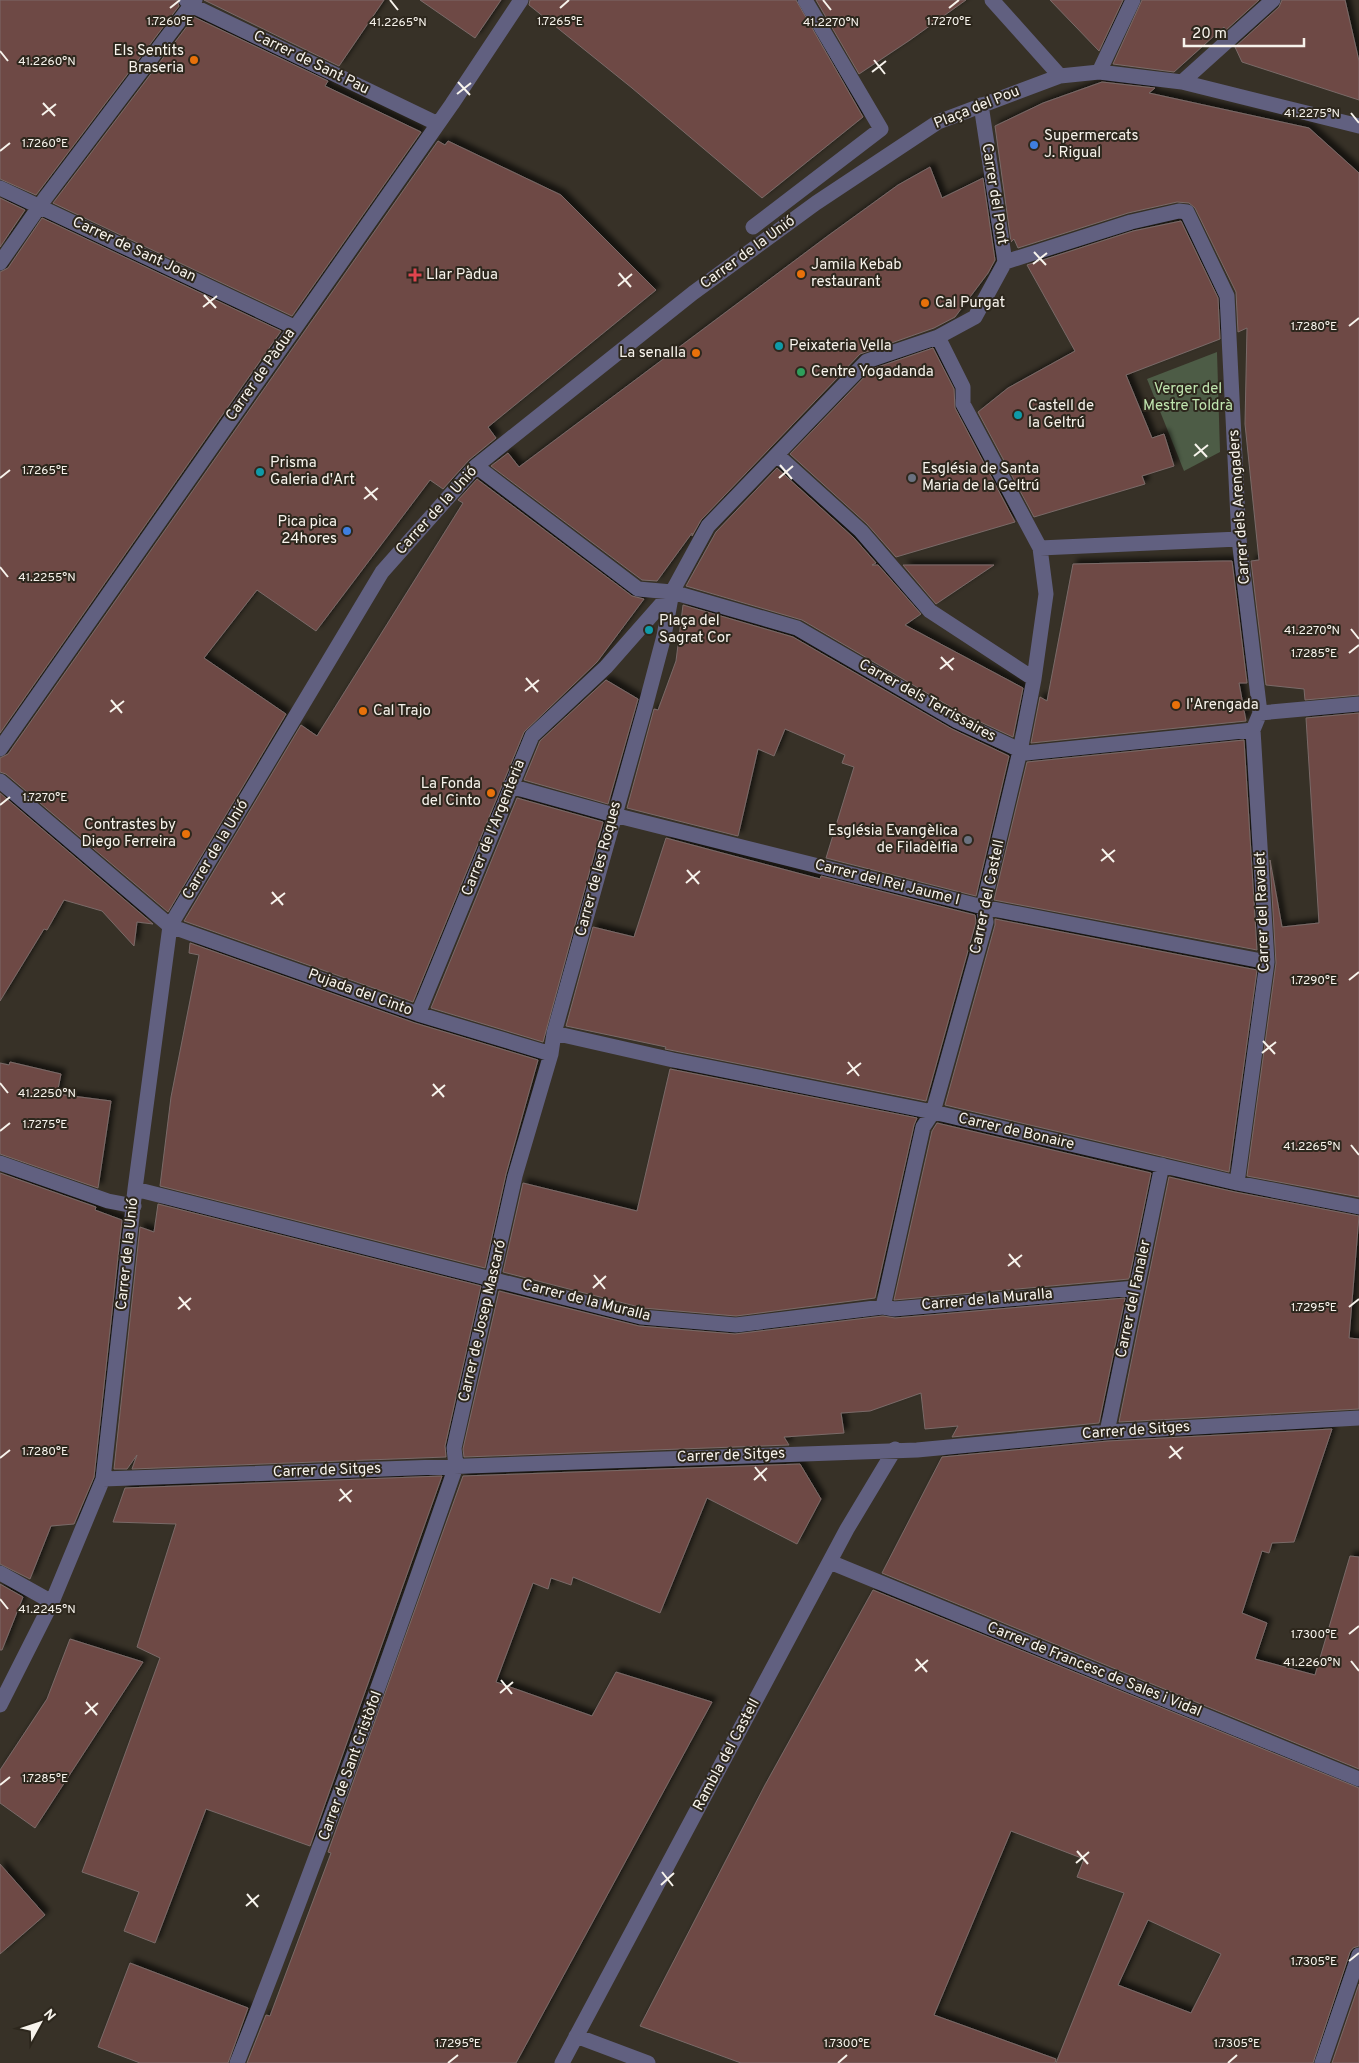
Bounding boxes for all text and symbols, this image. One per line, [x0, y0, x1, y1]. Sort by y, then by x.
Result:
text: 1.7260°E [147, 14, 193, 30]
text: 1.7265°E [537, 14, 583, 30]
text: 1.7270°E [927, 14, 971, 30]
text: 41.2265°N [369, 15, 427, 31]
text: 41.2270°N [803, 15, 859, 31]
scale bar [1184, 15, 1304, 47]
text: 20 m [1192, 25, 1227, 44]
street label: Carrer de Sant Pau [250, 27, 372, 99]
place label: Els Sentits Braseria [114, 42, 184, 78]
text: 41.2260°N [18, 54, 76, 70]
marker: Els Sentits Braseria [188, 54, 200, 66]
street label: Plaça del Pou [931, 82, 1023, 134]
text: 41.2275°N [1284, 106, 1340, 122]
place label: Supermercats J. Rigual [1044, 127, 1138, 163]
text: 1.7260°E [22, 136, 68, 152]
marker: Supermercats J. Rigual [1028, 139, 1040, 151]
street label: Carrer del Pont [977, 142, 1011, 246]
street label: Carrer de la Unió [697, 212, 799, 294]
street label: Carrer de Sant Joan [69, 213, 199, 287]
place label: Jamila Kebab restaurant [811, 256, 902, 292]
place label: Llar Pàdua [426, 266, 498, 285]
marker: Llar Pàdua [408, 268, 422, 282]
marker: Jamila Kebab restaurant [795, 268, 807, 280]
place label: Cal Purgat [935, 294, 1005, 313]
marker: Cal Purgat [919, 297, 931, 309]
text: 1.7280°E [1291, 319, 1337, 335]
street label: Carrer de Pàdua [222, 325, 300, 425]
place label: Peixateria Vella [789, 337, 892, 356]
marker: Peixateria Vella [773, 340, 785, 352]
place label: La senalla [619, 344, 686, 363]
marker: La senalla [690, 347, 702, 359]
place label: Centre Yogadanda [811, 363, 934, 382]
marker: Centre Yogadanda [795, 366, 807, 378]
park label: Verger del Mestre Toldrà [1143, 380, 1233, 416]
place label: Castell de la Geltrú [1028, 397, 1094, 433]
marker: Castell de la Geltrú [1012, 409, 1024, 421]
street label: Carrer dels Arengaders [1225, 429, 1255, 585]
place label: Prisma Galeria d'Art [270, 454, 355, 490]
place label: Església de Santa Maria de la Geltrú [922, 460, 1040, 496]
text: 1.7265°E [22, 463, 68, 479]
street label: Carrer de la Unió [392, 463, 482, 559]
marker: Prisma Galeria d'Art [254, 466, 266, 478]
marker: Església de Santa Maria de la Geltrú [906, 472, 918, 484]
place label: Pica pica 24hores [277, 513, 337, 549]
marker: Pica pica 24hores [341, 525, 353, 537]
text: 41.2255°N [18, 570, 76, 586]
place label: Plaça del Sagrat Cor [659, 612, 731, 648]
text: 41.2270°N [1284, 623, 1340, 639]
marker: Plaça del Sagrat Cor [643, 624, 655, 636]
text: 1.7285°E [1291, 646, 1337, 662]
street label: Carrer dels Terrissaires [855, 655, 999, 747]
place label: l'Arengada [1186, 696, 1259, 715]
marker: l'Arengada [1170, 699, 1182, 711]
place label: Cal Trajo [373, 702, 431, 721]
marker: Cal Trajo [357, 705, 369, 717]
street label: Carrer de l'Argenteria [458, 757, 530, 899]
place label: La Fonda del Cinto [421, 775, 481, 811]
marker: La Fonda del Cinto [485, 787, 497, 799]
text: 1.7270°E [23, 790, 67, 806]
street label: Carrer de la Unió [179, 797, 253, 903]
street label: Carrer de les Roques [572, 799, 626, 939]
place label: Contrastes by Diego Ferreira [81, 816, 176, 852]
place label: Església Evangèlica de Filadèlfia [828, 822, 958, 858]
marker: Contrastes by Diego Ferreira [180, 828, 192, 840]
marker: Església Evangèlica de Filadèlfia [962, 834, 974, 846]
street label: Carrer del Castell [967, 838, 1009, 956]
street label: Carrer del Ravalet [1251, 851, 1275, 973]
street label: Carrer del Rei Jaume I [812, 856, 962, 910]
street label: Pujada del Cinto [305, 965, 415, 1021]
text: 1.7290°E [1291, 973, 1337, 989]
text: 41.2250°N [18, 1086, 76, 1102]
street label: Carrer de Bonaire [956, 1109, 1076, 1155]
text: 1.7275°E [22, 1117, 68, 1133]
text: 41.2265°N [1283, 1139, 1341, 1155]
street label: Carrer de la Unió [113, 1197, 143, 1311]
street label: Carrer de Josep Mascaró [455, 1238, 511, 1404]
street label: Carrer del Fanaler [1112, 1238, 1156, 1360]
street label: Carrer de la Muralla [520, 1276, 652, 1326]
street label: Carrer de la Muralla [921, 1285, 1053, 1315]
text: 1.7295°E [1291, 1300, 1337, 1316]
street label: Carrer de Sitges [1081, 1418, 1191, 1444]
text: 1.7280°E [22, 1444, 68, 1460]
street label: Carrer de Sitges [677, 1445, 785, 1467]
street label: Carrer de Sitges [273, 1460, 381, 1482]
text: 41.2245°N [18, 1602, 76, 1618]
street label: Carrer de Francesc de Sales i Vidal [984, 1618, 1204, 1722]
text: 1.7300°E [1291, 1627, 1337, 1643]
text: 41.2260°N [1283, 1655, 1341, 1671]
street label: Carrer de Sant Cristòfol [315, 1689, 387, 1843]
street label: Rambla del Castell [689, 1696, 765, 1814]
text: 1.7285°E [22, 1771, 68, 1787]
text: 1.7305°E [1291, 1954, 1337, 1970]
north arrow [15, 1998, 65, 2048]
text: N [39, 2006, 59, 2025]
text: 1.7295°E [435, 2036, 481, 2052]
text: 1.7300°E [824, 2036, 870, 2052]
text: 1.7305°E [1214, 2036, 1260, 2052]

